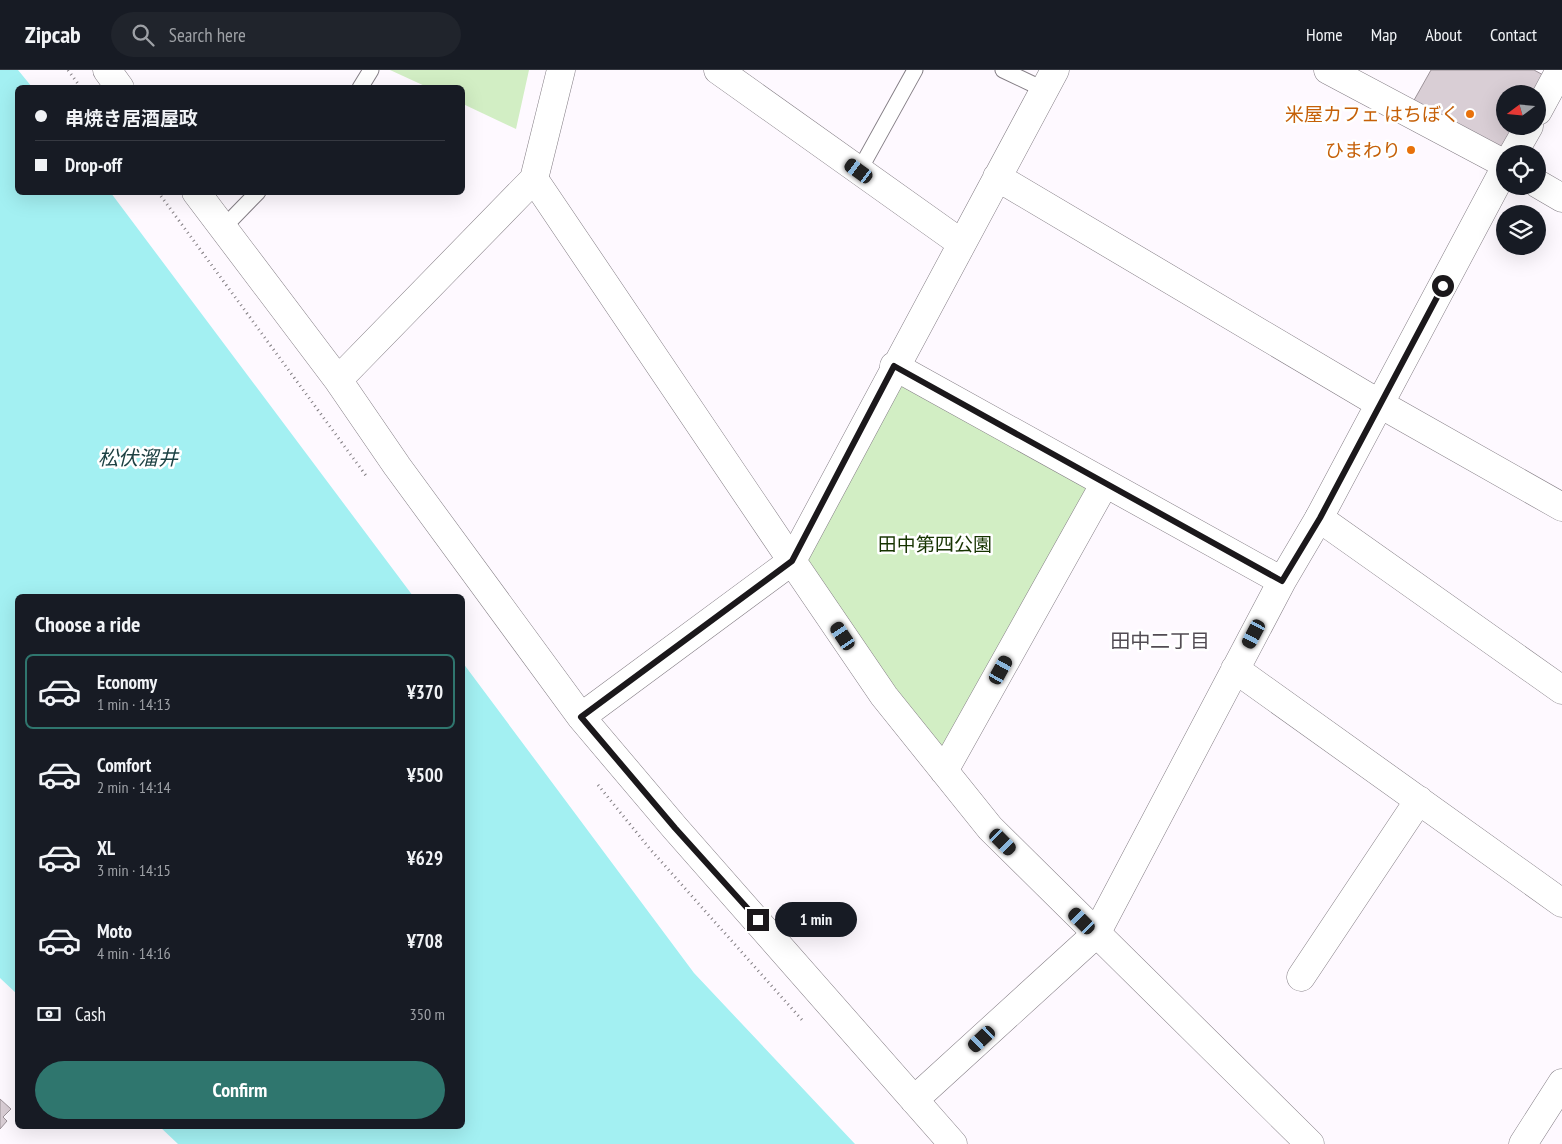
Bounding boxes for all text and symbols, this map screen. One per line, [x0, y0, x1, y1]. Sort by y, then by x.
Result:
search box [111, 12, 461, 57]
text: Zipcab [25, 19, 81, 50]
icon: search [129, 21, 157, 49]
text: Search here [169, 23, 246, 47]
text: Home [1306, 23, 1343, 46]
text: Map [1371, 23, 1397, 46]
text: About [1425, 23, 1462, 46]
text: Contact [1490, 23, 1537, 46]
north arrow [1496, 85, 1546, 135]
map controls [1496, 85, 1546, 255]
place label: 米屋カフェ はちぼく [1285, 102, 1460, 126]
text: 串焼き居酒屋政 [65, 106, 198, 130]
marker: 米屋カフェ はちぼく [1464, 108, 1476, 120]
place label: ひまわり [1325, 138, 1401, 162]
marker: ひまわり [1405, 144, 1417, 156]
button: locate [1496, 145, 1546, 195]
text: Drop-off [65, 153, 122, 177]
car [842, 156, 875, 186]
button: layers [1496, 205, 1546, 255]
route start [1432, 275, 1454, 297]
water label: 松伏溜井 [98, 445, 180, 471]
park label: 田中第四公園 [878, 532, 992, 556]
text: Choose a ride [35, 610, 140, 638]
car [1240, 617, 1267, 651]
car [828, 619, 857, 653]
district label: 田中二丁目 [1110, 628, 1210, 654]
car [987, 653, 1014, 687]
icon: car [37, 669, 82, 714]
text: Economy [97, 670, 157, 694]
text: ¥370 [407, 680, 443, 704]
text: 1 min · 14:13 [97, 694, 171, 714]
icon: car [37, 752, 82, 797]
text: Comfort [97, 753, 151, 777]
text: ¥500 [407, 763, 443, 787]
text: 2 min · 14:14 [97, 777, 171, 797]
car [987, 826, 1018, 858]
icon: car [37, 835, 82, 880]
text: XL [97, 836, 115, 860]
text: ¥629 [407, 846, 443, 870]
text: 3 min · 14:15 [97, 860, 171, 880]
callout: 1 min [776, 902, 858, 938]
car [1066, 905, 1097, 937]
route end [747, 909, 769, 931]
text: 1 min [800, 909, 832, 929]
icon: car [37, 918, 82, 963]
text: Moto [97, 919, 132, 943]
text: ¥708 [407, 929, 443, 953]
text: 4 min · 14:16 [97, 943, 171, 963]
icon: cash [35, 1000, 63, 1028]
text: Cash [75, 1002, 106, 1026]
text: 350 m [410, 1004, 445, 1024]
car [965, 1023, 998, 1055]
button: Confirm [35, 1061, 445, 1119]

